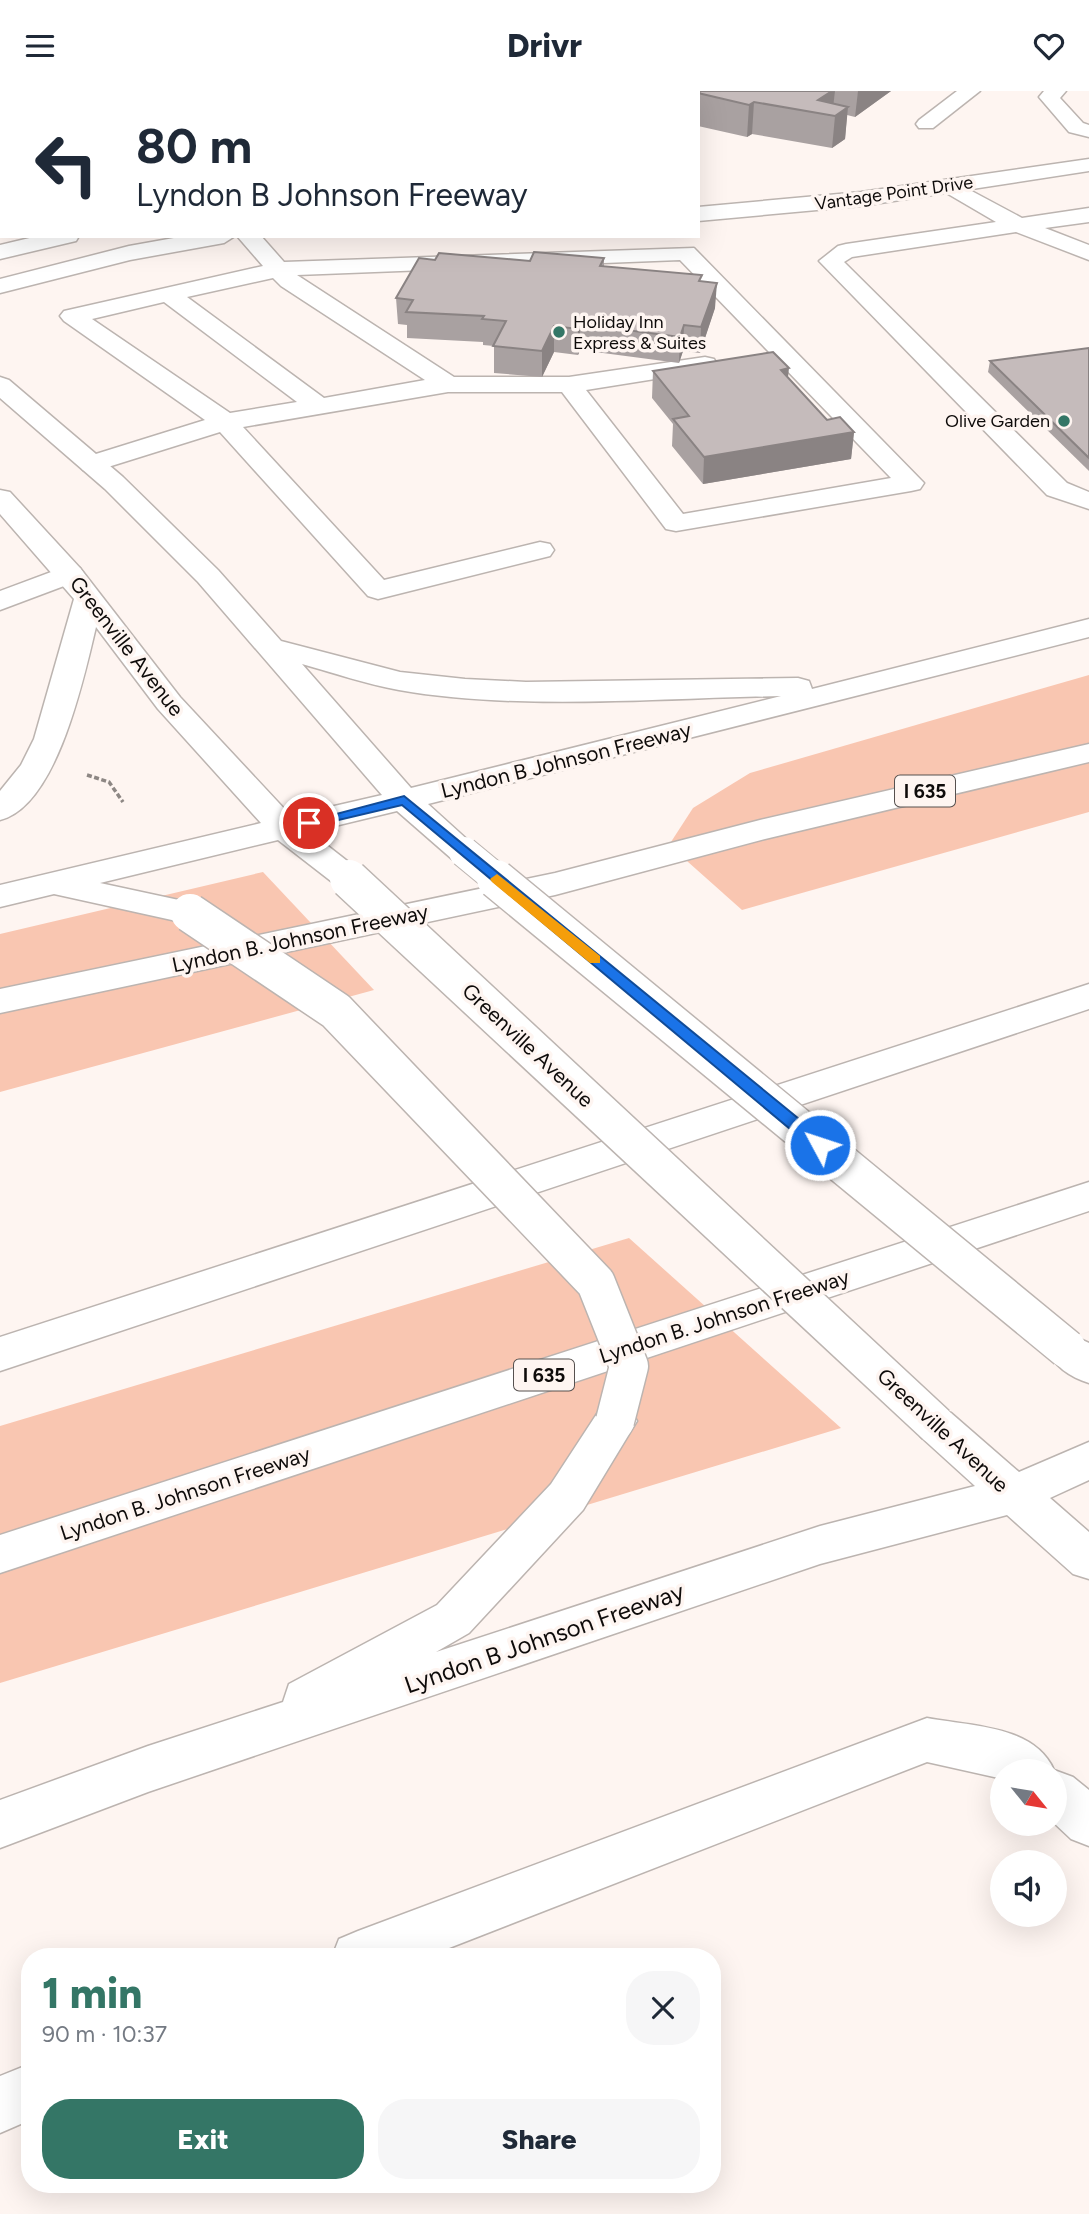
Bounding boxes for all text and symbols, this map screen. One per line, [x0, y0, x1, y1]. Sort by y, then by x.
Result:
icon: menu [21, 27, 59, 65]
text: Drivr [507, 27, 582, 65]
icon: heart [1030, 27, 1068, 65]
text: 80 m [136, 116, 252, 175]
icon: left [21, 119, 112, 210]
street label: Vantage Point Drive [813, 171, 975, 215]
text: Lyndon B Johnson Freeway [136, 176, 528, 214]
place label: Holiday Inn Express & Suites [573, 311, 706, 354]
marker: Holiday Inn Express & Suites [551, 324, 567, 340]
place label: Olive Garden [945, 410, 1050, 432]
marker: Olive Garden [1056, 413, 1072, 429]
street label: Greenville Avenue [65, 571, 189, 721]
street label: Lyndon B Johnson Freeway [438, 717, 694, 803]
road number: I 635 [895, 775, 955, 807]
pin [279, 793, 339, 853]
icon: arrive [290, 804, 328, 842]
street label: Lyndon B. Johnson Freeway [170, 899, 430, 977]
street label: Greenville Avenue [457, 978, 599, 1112]
position arrow [783, 1108, 857, 1182]
street label: Lyndon B. Johnson Freeway [596, 1264, 852, 1368]
road number: I 635 [514, 1359, 574, 1391]
street label: Greenville Avenue [872, 1363, 1014, 1497]
street label: Lyndon B. Johnson Freeway [57, 1441, 313, 1545]
street label: Lyndon B Johnson Freeway [400, 1576, 688, 1700]
north arrow [990, 1759, 1068, 1836]
map controls [990, 1759, 1067, 1927]
button: sound [990, 1850, 1067, 1927]
text: 1 min [42, 1968, 142, 2019]
button: close [626, 1971, 700, 2045]
text: 90 m · 10:37 [42, 2020, 167, 2048]
button: Exit [42, 2099, 364, 2179]
button: Share [378, 2099, 700, 2179]

